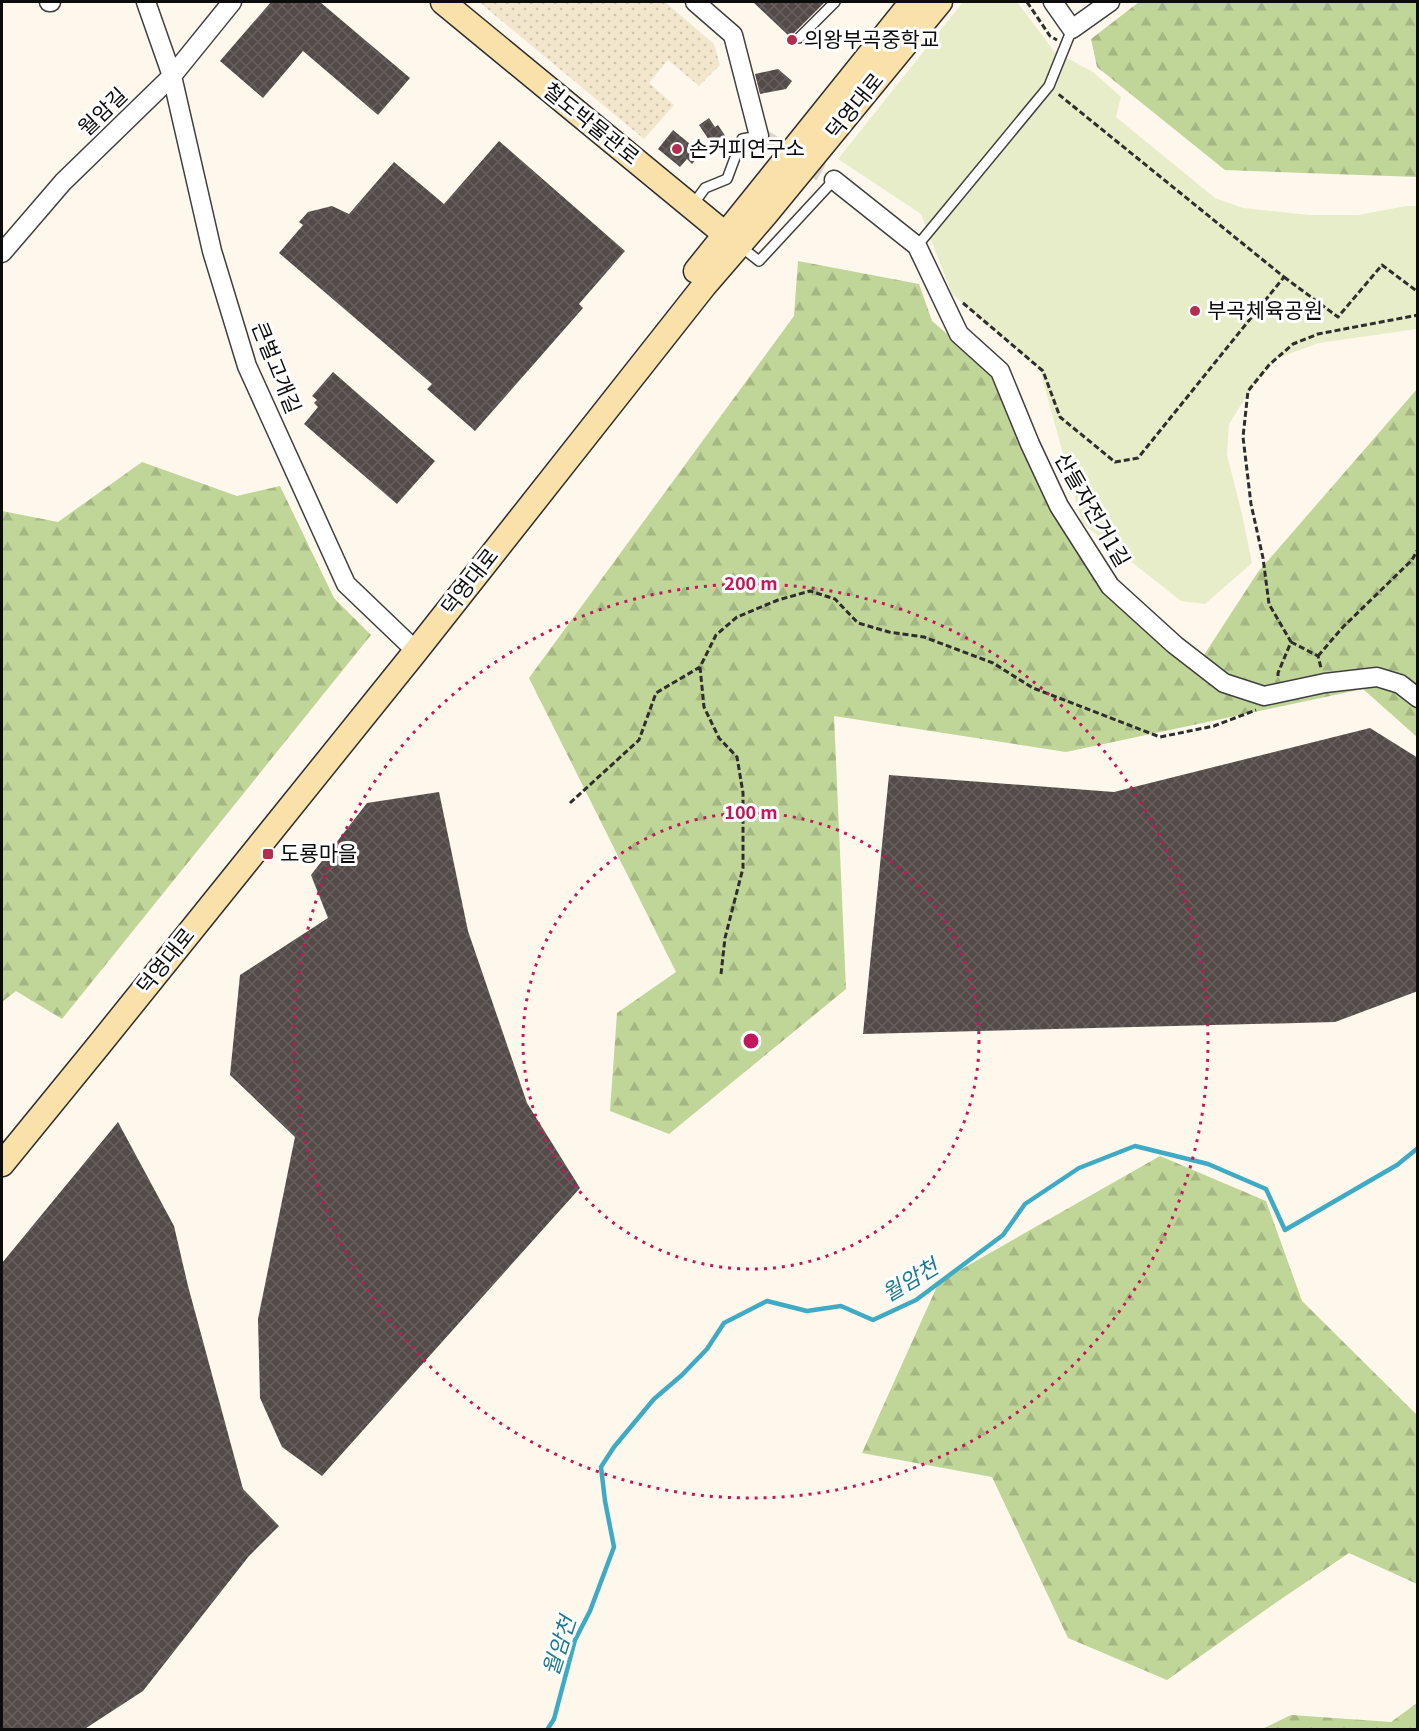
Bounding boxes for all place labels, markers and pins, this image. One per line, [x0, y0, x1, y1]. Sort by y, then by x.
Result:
place label: 의왕부곡중학교 [804, 23, 939, 53]
marker: 의왕부곡중학교 [785, 33, 799, 47]
place label: 손커피연구소 [689, 132, 805, 162]
marker: 손커피연구소 [670, 142, 684, 156]
place label: 부곡체육공원 [1207, 294, 1323, 324]
marker: 부곡체육공원 [1188, 304, 1202, 318]
place label: 도룡마을 [280, 837, 357, 867]
marker: 도룡마을 [261, 847, 275, 861]
centre of rings [741, 1031, 761, 1051]

